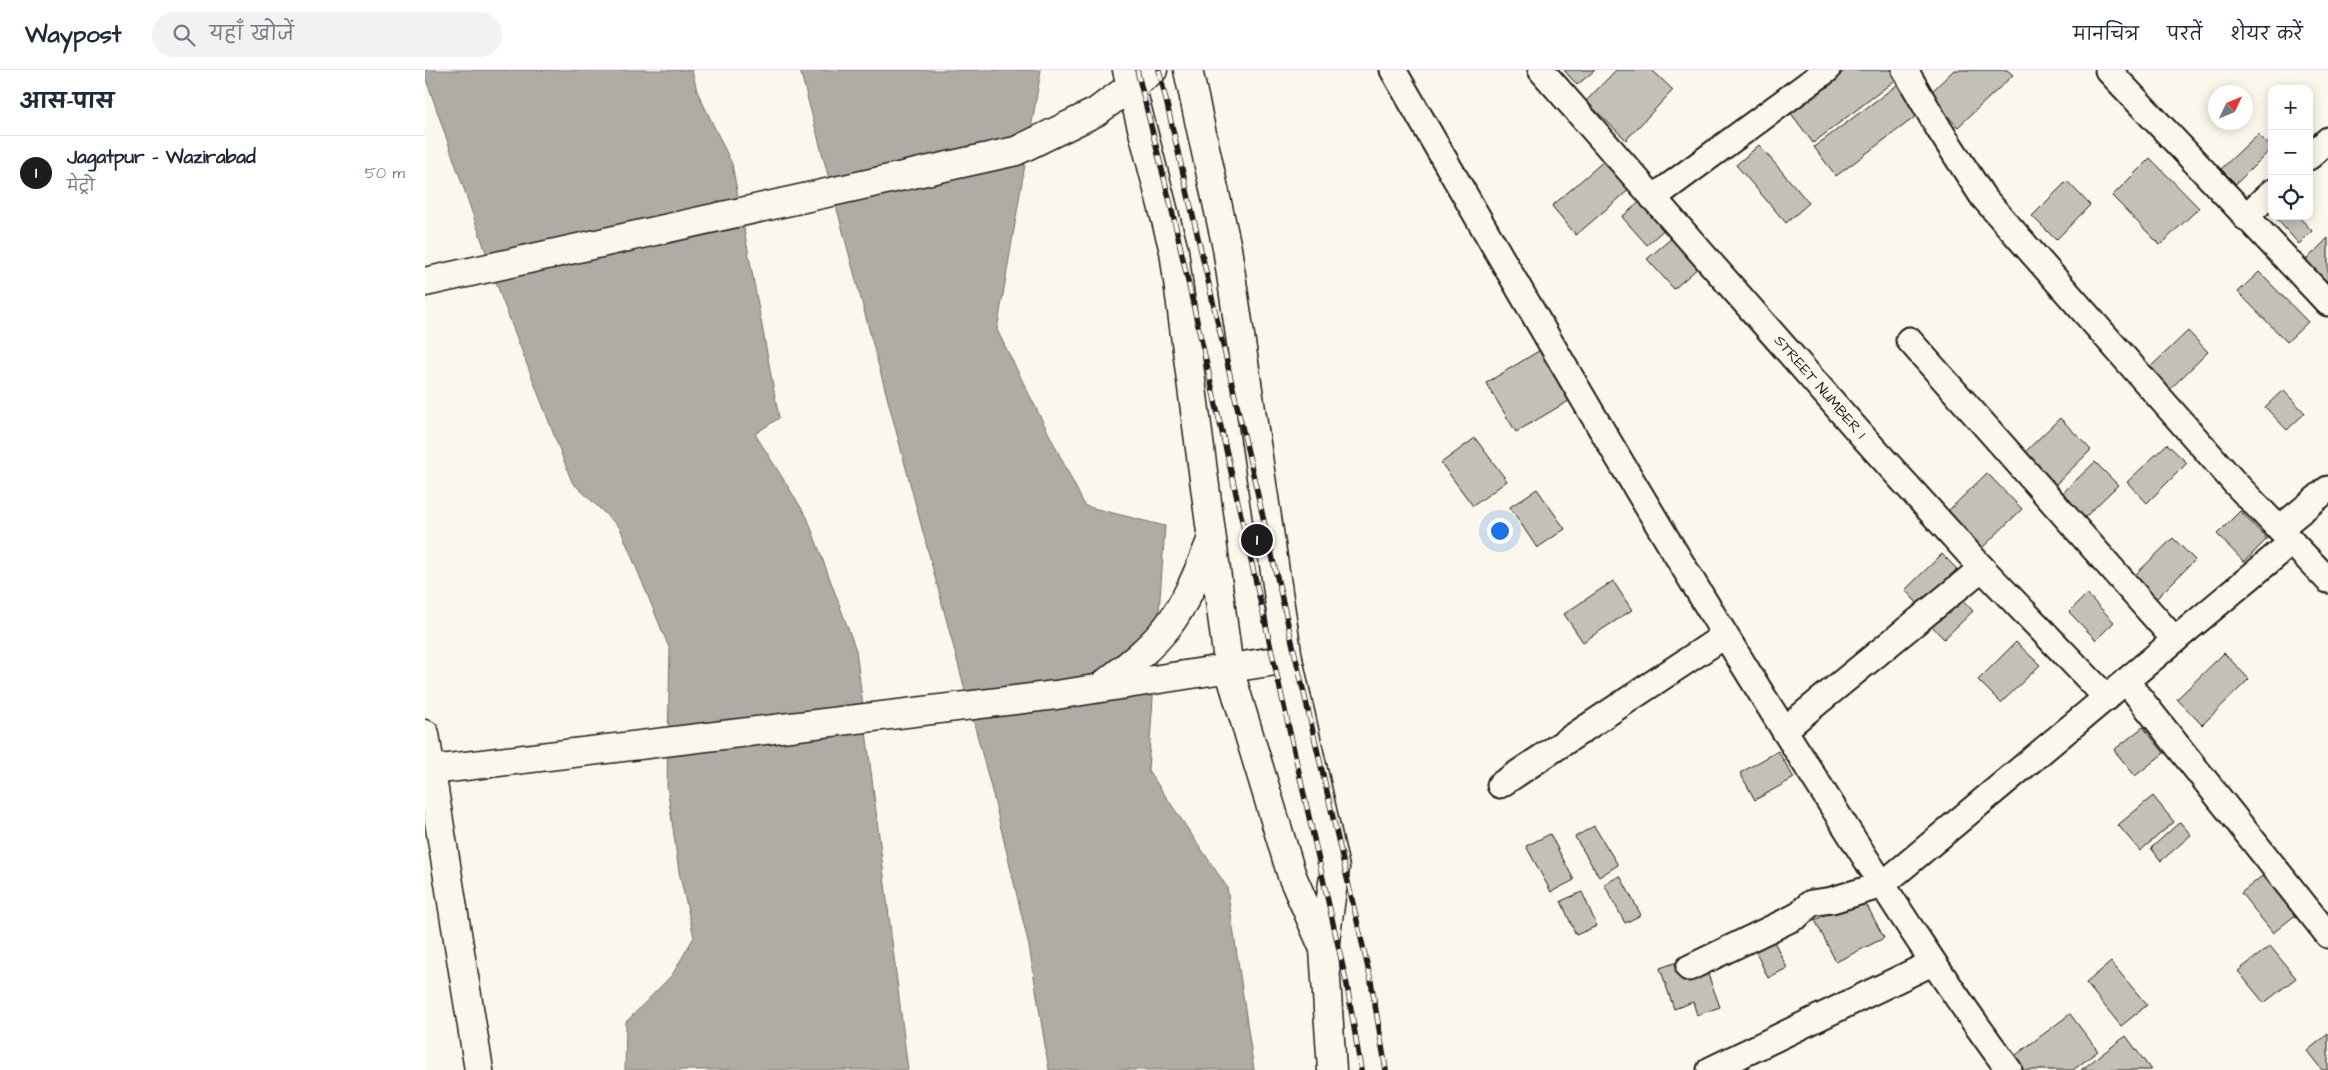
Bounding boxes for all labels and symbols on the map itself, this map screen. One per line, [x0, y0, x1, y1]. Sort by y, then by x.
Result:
north arrow [2208, 85, 2253, 130]
street label: STREET NUMBER 1 [1769, 331, 1871, 443]
your location [1487, 518, 1513, 544]
pin: 1 [1241, 521, 1273, 559]

